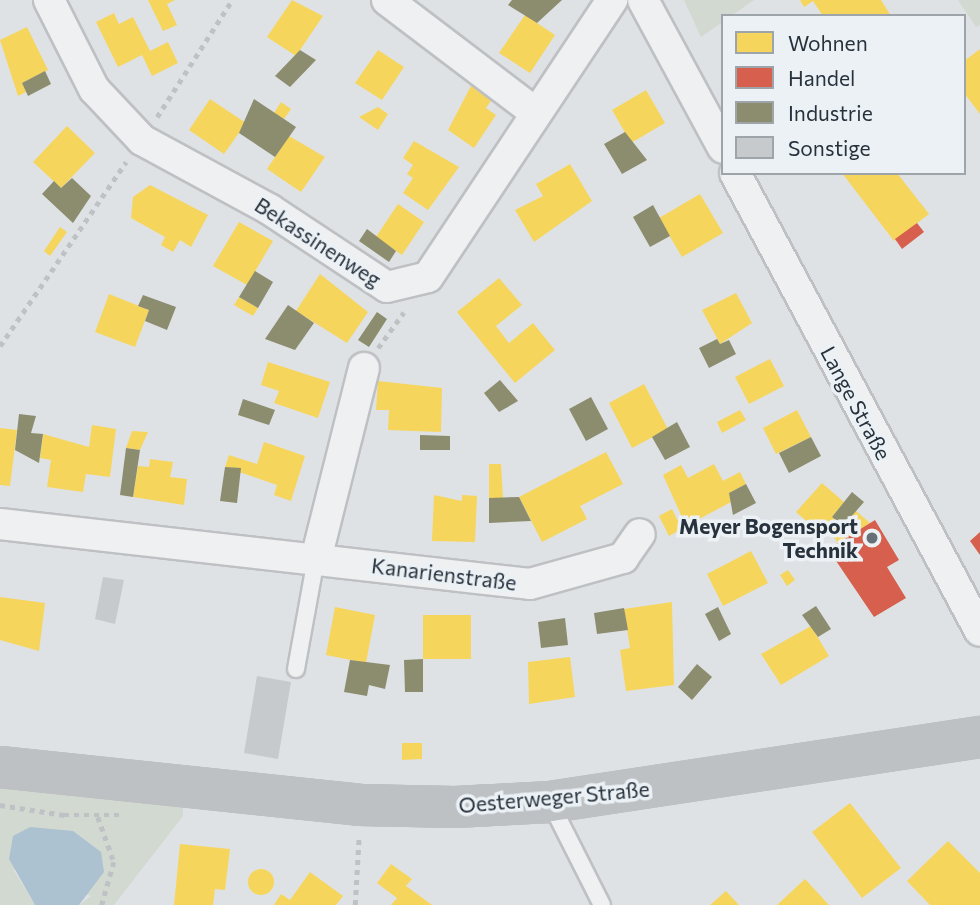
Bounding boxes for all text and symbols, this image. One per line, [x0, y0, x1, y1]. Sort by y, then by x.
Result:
legend [721, 14, 966, 175]
text: Wohnen [788, 30, 868, 55]
text: Handel [788, 65, 855, 90]
text: Industrie [788, 100, 873, 125]
text: Sonstige [788, 135, 871, 160]
street label: Bekassinenweg [250, 192, 386, 292]
street label: Lange Straße [816, 342, 896, 464]
place label: Meyer Bogensport Technik [679, 513, 858, 563]
marker: Meyer Bogensport Technik [864, 530, 880, 546]
street label: Kanarienstraße [370, 553, 518, 595]
street label: Oesterweger Straße [458, 776, 650, 818]

